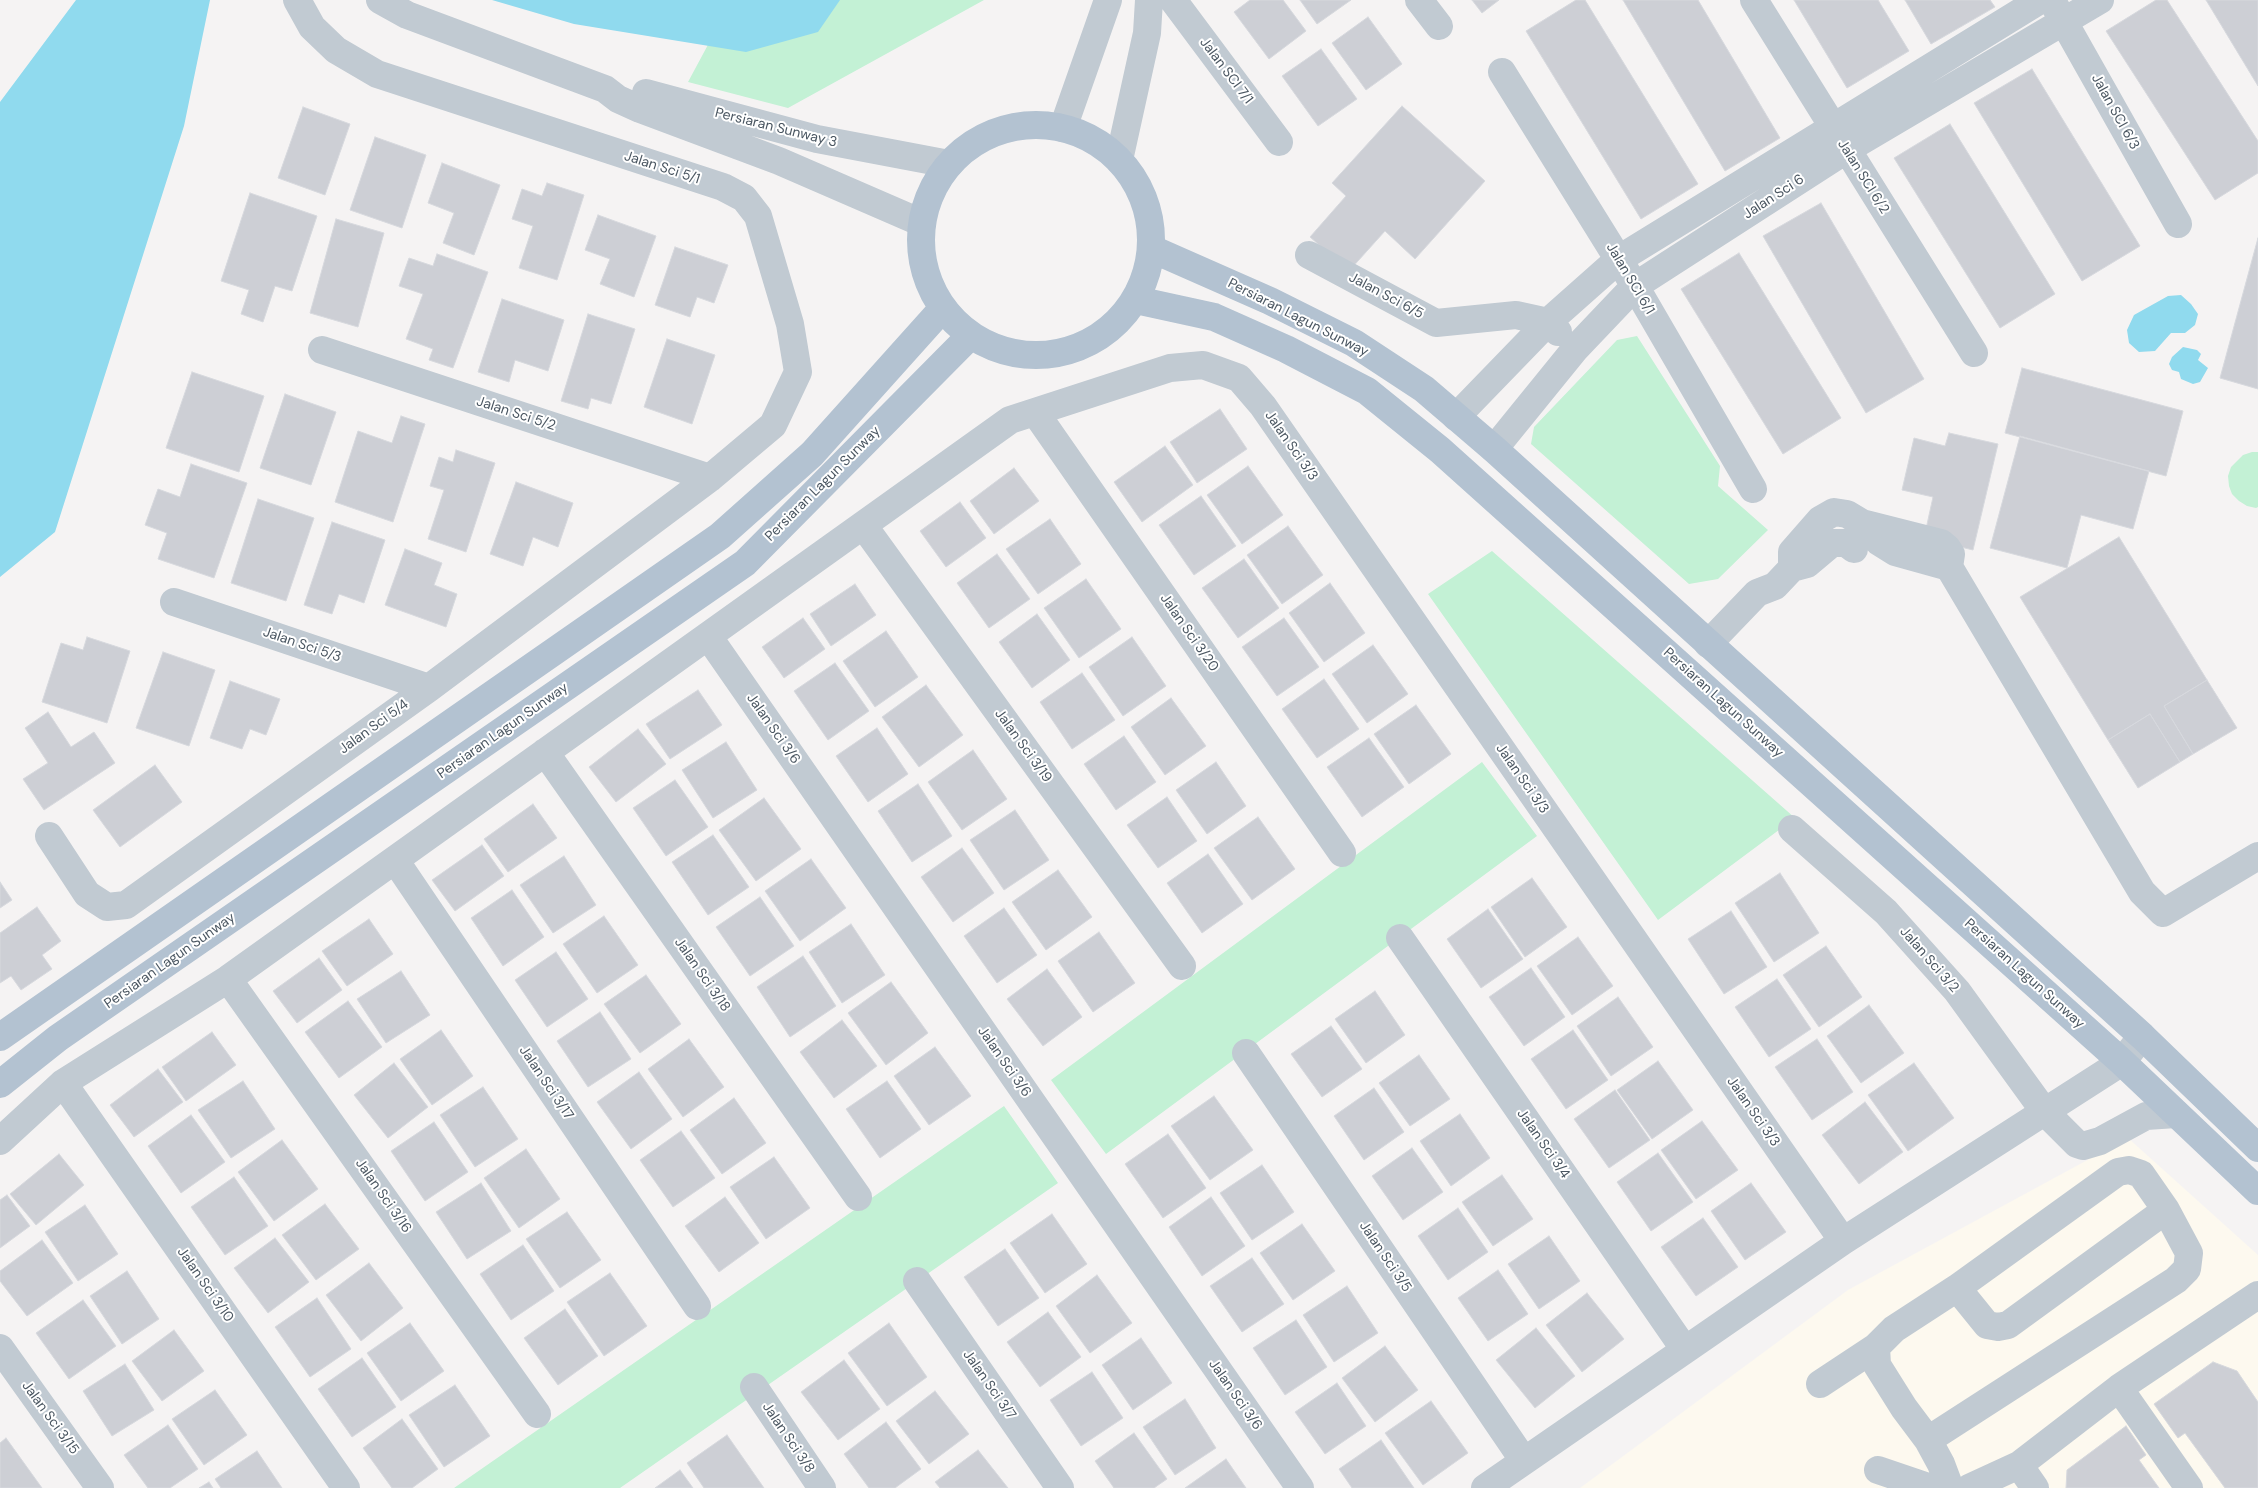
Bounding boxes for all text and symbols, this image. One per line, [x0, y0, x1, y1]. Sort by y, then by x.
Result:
street label: Jalan SCI 7/1 [1196, 35, 1256, 107]
street label: Jalan SCI 6/3 [2087, 71, 2143, 153]
street label: Persiaran Sunway 3 [713, 105, 839, 151]
street label: Jalan SCI 6/2 [1834, 137, 1892, 217]
street label: Jalan Sci 5/1 [622, 148, 702, 188]
street label: Jalan Sci 6 [1740, 171, 1808, 223]
street label: Jalan SCI 6/1 [1602, 240, 1658, 318]
street label: Jalan Sci 6/5 [1346, 269, 1426, 323]
street label: Persiaran Lagun Sunway [1225, 275, 1371, 361]
street label: Jalan Sci 5/2 [474, 393, 558, 435]
street label: Jalan Sci 3/3 [1261, 408, 1321, 484]
street label: Persiaran Lagun Sunway [762, 423, 884, 545]
street label: Jalan Sci 3/20 [1156, 591, 1222, 675]
street label: Jalan Sci 5/3 [261, 624, 343, 666]
street label: Persiaran Lagun Sunway [1659, 645, 1787, 761]
street label: Persiaran Lagun Sunway [434, 679, 572, 783]
street label: Jalan Sci 3/6 [743, 691, 803, 767]
street label: Jalan Sci 5/4 [336, 696, 412, 758]
street label: Jalan Sci 3/19 [991, 706, 1055, 786]
street label: Jalan Sci 3/3 [1492, 741, 1552, 817]
street label: Persiaran Lagun Sunway [101, 909, 239, 1013]
street label: Persiaran Lagun Sunway [1960, 916, 2088, 1032]
street label: Jalan Sci 3/2 [1896, 924, 1962, 996]
street label: Jalan Sci 3/18 [670, 935, 734, 1015]
street label: Jalan Sci 3/6 [974, 1024, 1034, 1100]
street label: Jalan Sci 3/17 [515, 1043, 577, 1123]
street label: Jalan Sci 3/3 [1723, 1074, 1783, 1150]
street label: Jalan Sci 3/4 [1513, 1106, 1573, 1182]
street label: Jalan Sci 3/16 [351, 1156, 415, 1236]
street label: Jalan Sci 3/5 [1355, 1218, 1415, 1296]
street label: Jalan Sci 3/10 [173, 1244, 237, 1326]
street label: Jalan Sci 3/7 [959, 1347, 1019, 1423]
street label: Jalan Sci 3/6 [1205, 1357, 1265, 1433]
street label: Jalan Sci 3/15 [18, 1378, 82, 1458]
street label: Jalan Sci 3/8 [758, 1400, 818, 1476]

